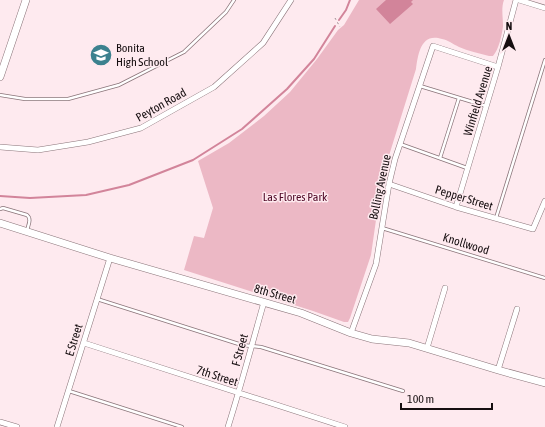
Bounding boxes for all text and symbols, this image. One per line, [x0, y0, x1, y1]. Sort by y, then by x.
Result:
north arrow [489, 16, 529, 56]
text: N [506, 20, 512, 32]
place label: Bonita High School [116, 41, 169, 69]
school or university icon: Bonita High School [88, 42, 114, 68]
street label: Winfield Avenue [461, 64, 495, 138]
street label: Peyton Road [133, 85, 189, 125]
street label: Bolling Avenue [366, 153, 394, 221]
street label: Pepper Street [433, 183, 495, 214]
park label: Las Flores Park [263, 190, 328, 204]
street label: Knollwood [441, 230, 491, 258]
street label: 8th Street [252, 281, 298, 307]
street label: E Street [62, 322, 86, 358]
street label: F Street [229, 332, 251, 368]
street label: 7th Street [194, 363, 240, 389]
scale bar [401, 385, 492, 411]
text: 100 m [407, 392, 434, 406]

